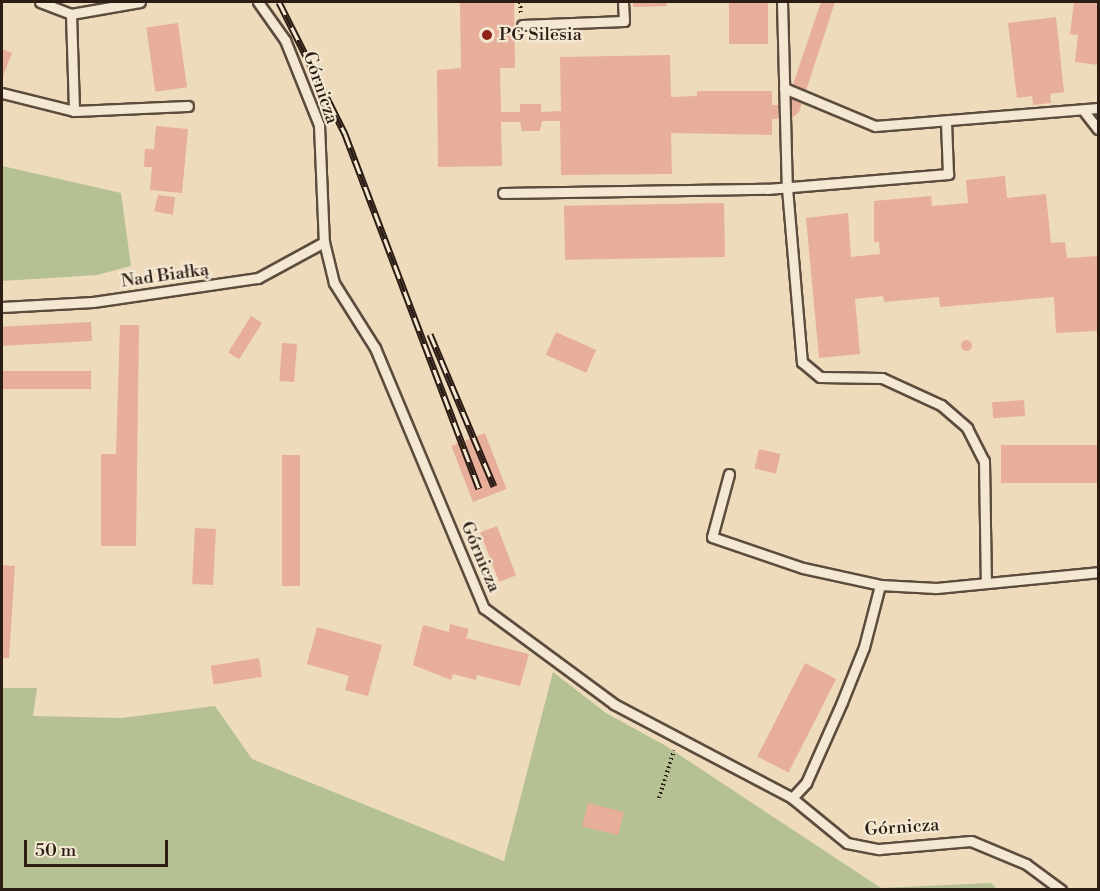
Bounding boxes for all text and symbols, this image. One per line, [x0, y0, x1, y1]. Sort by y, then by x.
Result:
place label: PG Silesia [499, 24, 582, 46]
marker: PG Silesia [480, 28, 494, 42]
street label: Górnicza [298, 49, 342, 127]
street label: Nad Białką [120, 259, 210, 293]
street label: Górnicza [455, 518, 505, 596]
street label: Górnicza [864, 815, 940, 841]
scale bar [27, 828, 171, 866]
text: 50 m [35, 839, 76, 862]

